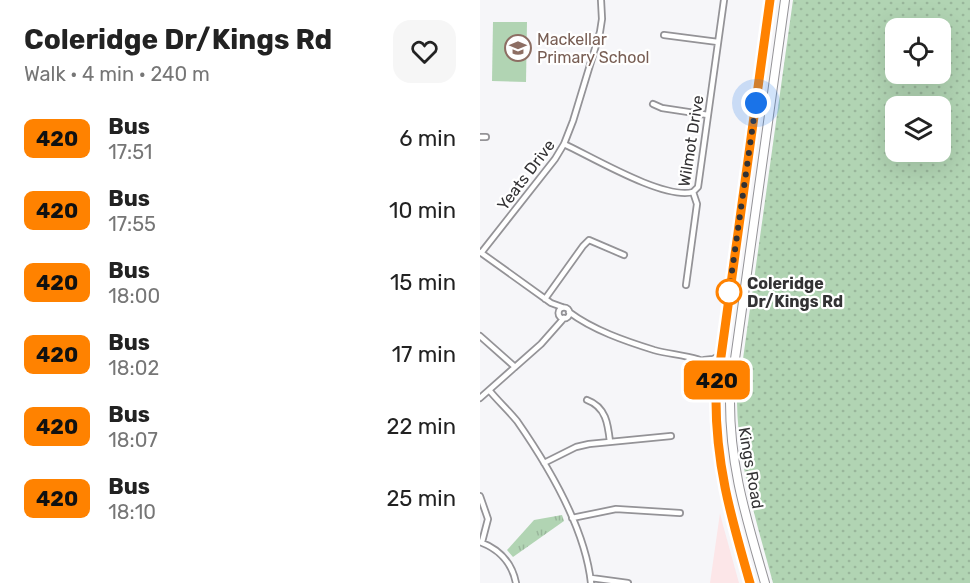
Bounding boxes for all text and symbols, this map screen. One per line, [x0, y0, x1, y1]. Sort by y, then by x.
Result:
map controls [885, 18, 951, 162]
button: locate [885, 18, 951, 84]
button: heart [393, 20, 456, 83]
text: Coleridge Dr/Kings Rd [24, 23, 332, 56]
place label: Mackellar Primary School [537, 30, 649, 67]
school or university icon: Mackellar Primary School [503, 33, 533, 63]
text: Walk · 4 min · 240 m [24, 62, 210, 86]
your location [741, 88, 771, 118]
street label: Wilmot Drive [674, 94, 708, 188]
button: layers [885, 96, 951, 162]
text: Bus [108, 113, 150, 140]
text: 6 min [399, 125, 456, 152]
text: 420 [36, 126, 78, 151]
street label: Yeats Drive [493, 136, 559, 214]
text: 17:51 [108, 140, 152, 164]
text: Bus [108, 185, 150, 212]
text: 10 min [389, 197, 456, 224]
text: 420 [36, 198, 78, 223]
text: 17:55 [108, 212, 156, 236]
text: Bus [108, 257, 150, 284]
text: 15 min [390, 269, 456, 296]
text: 420 [36, 270, 78, 295]
place label: Coleridge Dr/Kings Rd [747, 274, 843, 311]
marker: Coleridge Dr/Kings Rd [716, 279, 742, 305]
text: 18:00 [108, 284, 160, 308]
text: Bus [108, 329, 150, 356]
text: 17 min [392, 341, 456, 368]
text: 420 [36, 342, 78, 367]
text: 18:02 [108, 356, 159, 380]
line badge: 420 [682, 360, 752, 400]
text: 420 [696, 368, 738, 393]
text: Bus [108, 401, 150, 428]
text: 22 min [387, 413, 456, 440]
text: 420 [36, 414, 78, 439]
street label: Kings Road [734, 426, 768, 510]
text: 18:07 [108, 428, 158, 452]
text: Bus [108, 473, 150, 500]
text: 25 min [386, 485, 456, 512]
text: 420 [36, 486, 78, 511]
text: 18:10 [108, 500, 156, 524]

